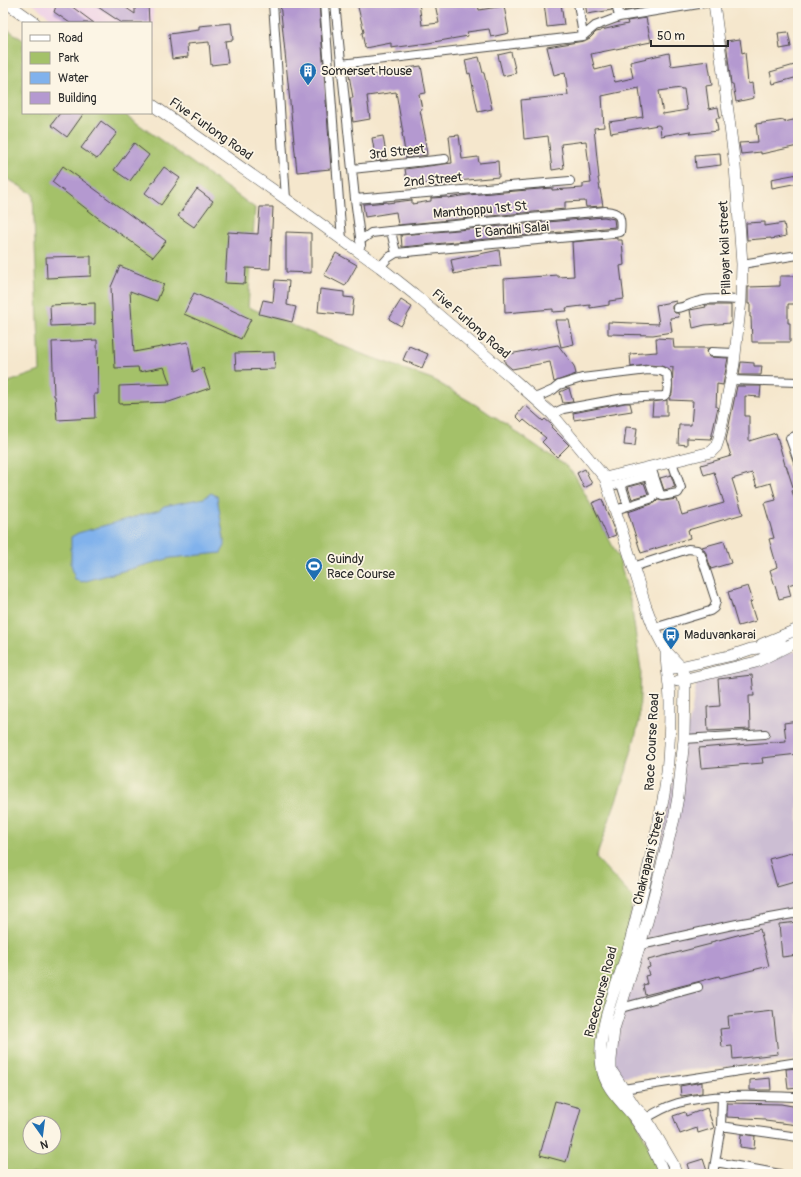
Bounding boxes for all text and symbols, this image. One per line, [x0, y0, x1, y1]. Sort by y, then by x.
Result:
legend [22, 22, 152, 114]
scale bar [651, 22, 728, 48]
text: 50 m [657, 29, 685, 44]
text: Road [58, 31, 83, 46]
text: Park [58, 51, 79, 66]
building icon: Somerset House [298, 61, 318, 86]
place label: Somerset House [321, 63, 413, 79]
text: Water [58, 71, 89, 86]
text: Building [58, 91, 97, 106]
street label: Five Furlong Road [166, 94, 256, 164]
street label: 3rd Street [368, 141, 426, 163]
street label: 2nd Street [403, 169, 464, 191]
street label: Manthoppu 1st St [432, 198, 528, 222]
street label: Pillayar koil street [715, 200, 735, 296]
street label: E Gandhi Salai [474, 219, 550, 241]
street label: Five Furlong Road [429, 286, 513, 362]
place label: Guindy Race Course [327, 551, 395, 582]
sports icon: Guindy Race Course [304, 556, 324, 581]
bus stop icon: Maduvankarai [661, 625, 681, 650]
place label: Maduvankarai [684, 627, 756, 643]
street label: Race Course Road [641, 693, 663, 791]
street label: Chakrapani Street [630, 809, 669, 906]
street label: Racecourse Road [581, 945, 621, 1039]
north arrow [22, 1115, 62, 1155]
text: N [39, 1137, 49, 1152]

